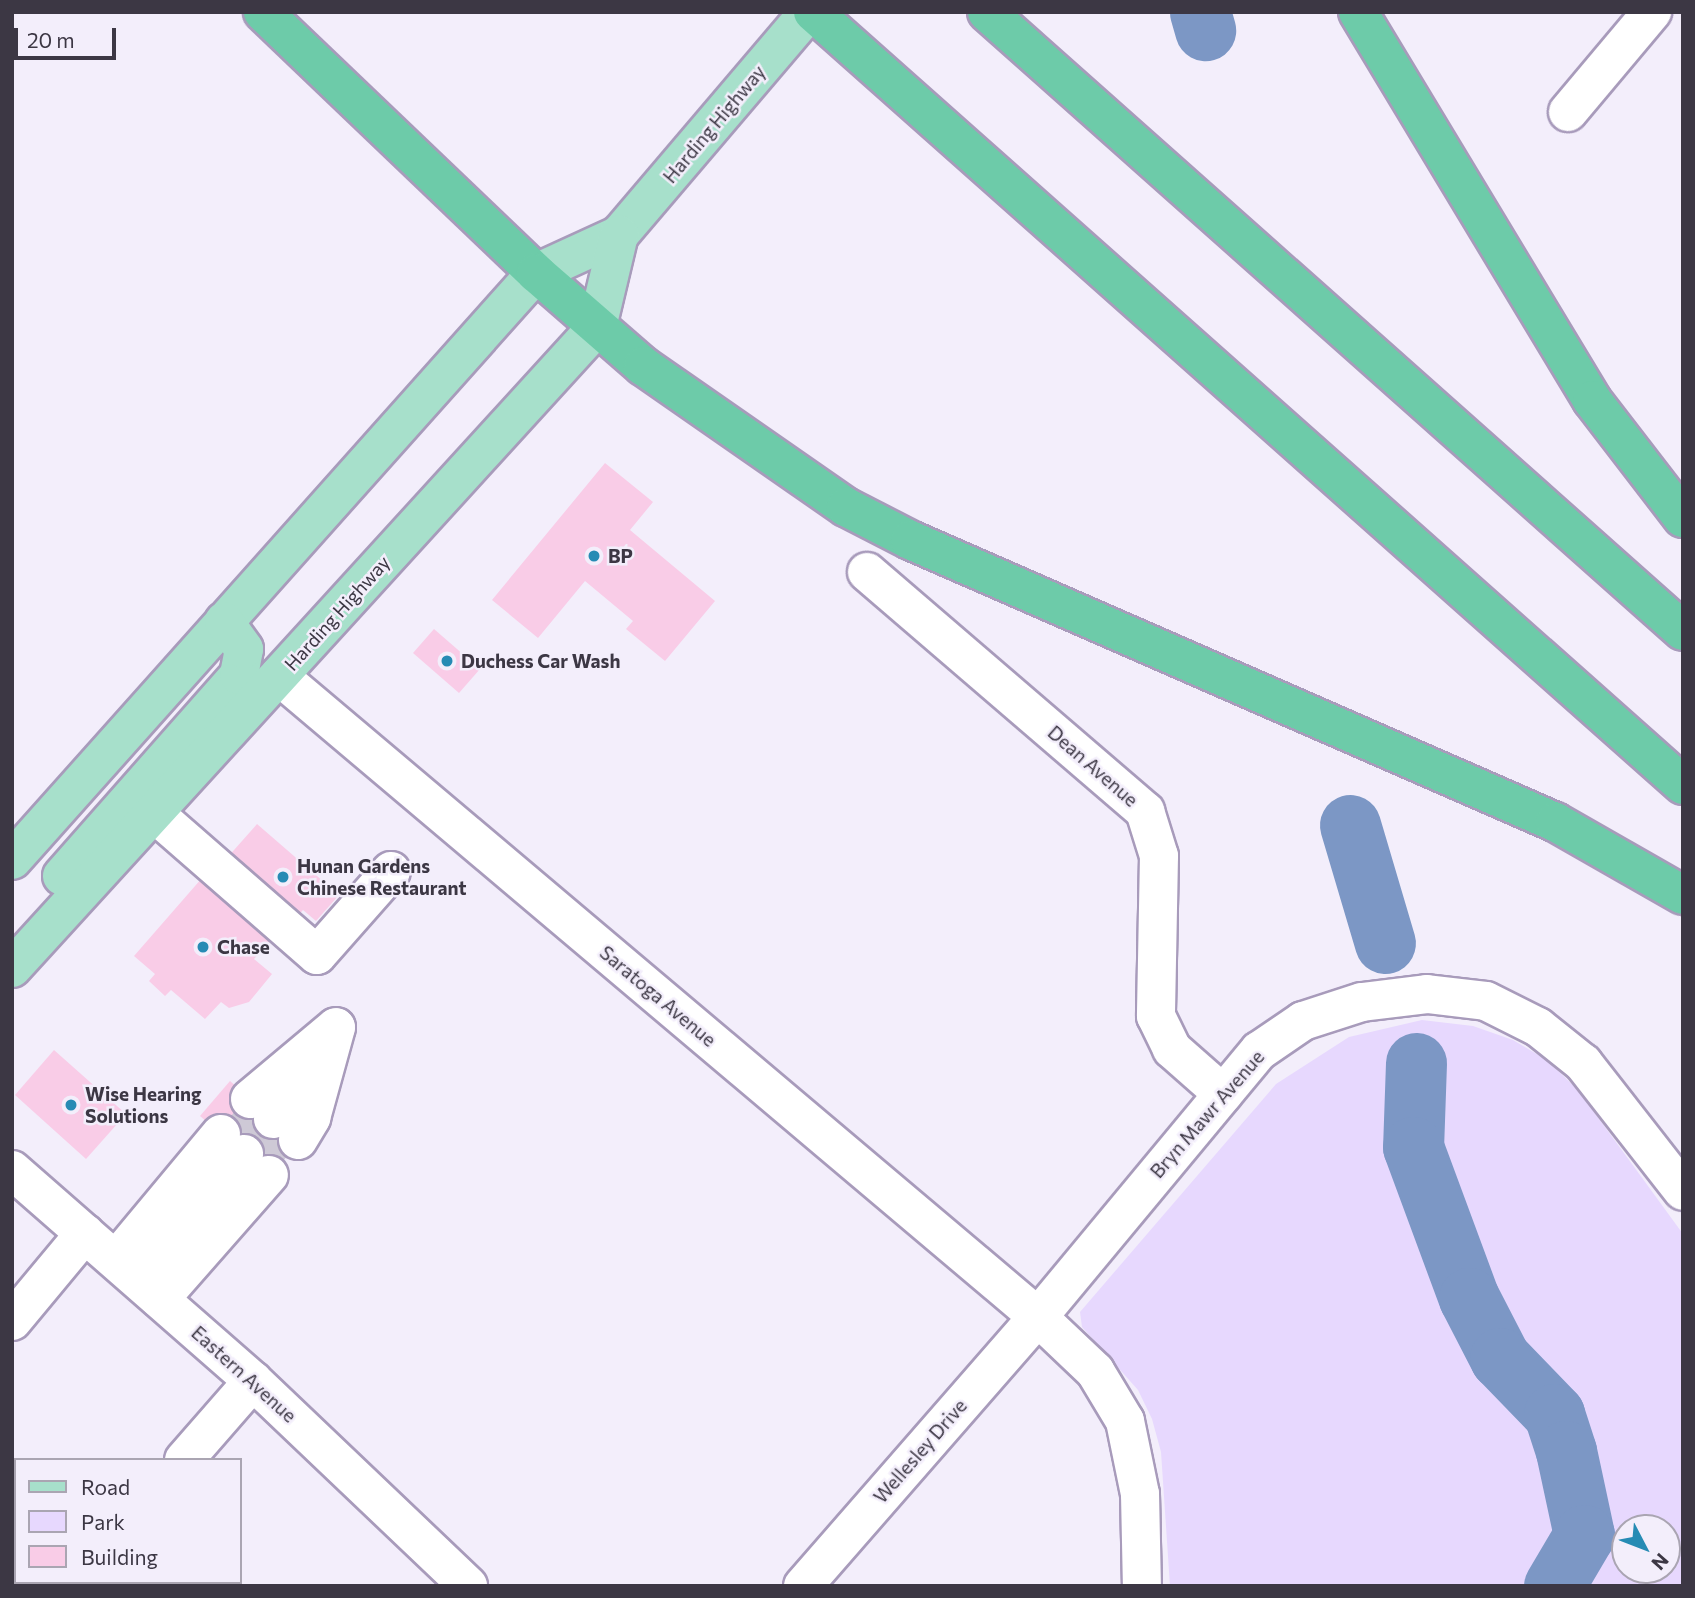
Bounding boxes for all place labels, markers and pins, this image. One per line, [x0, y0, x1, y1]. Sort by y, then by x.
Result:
place label: BP [608, 545, 633, 567]
marker: BP [586, 548, 602, 564]
place label: Duchess Car Wash [461, 650, 620, 672]
marker: Duchess Car Wash [439, 653, 455, 669]
place label: Hunan Gardens Chinese Restaurant [297, 855, 467, 899]
marker: Hunan Gardens Chinese Restaurant [275, 869, 291, 885]
place label: Chase [217, 936, 270, 958]
marker: Chase [195, 939, 211, 955]
place label: Wise Hearing Solutions [85, 1083, 201, 1127]
marker: Wise Hearing Solutions [63, 1097, 79, 1113]

